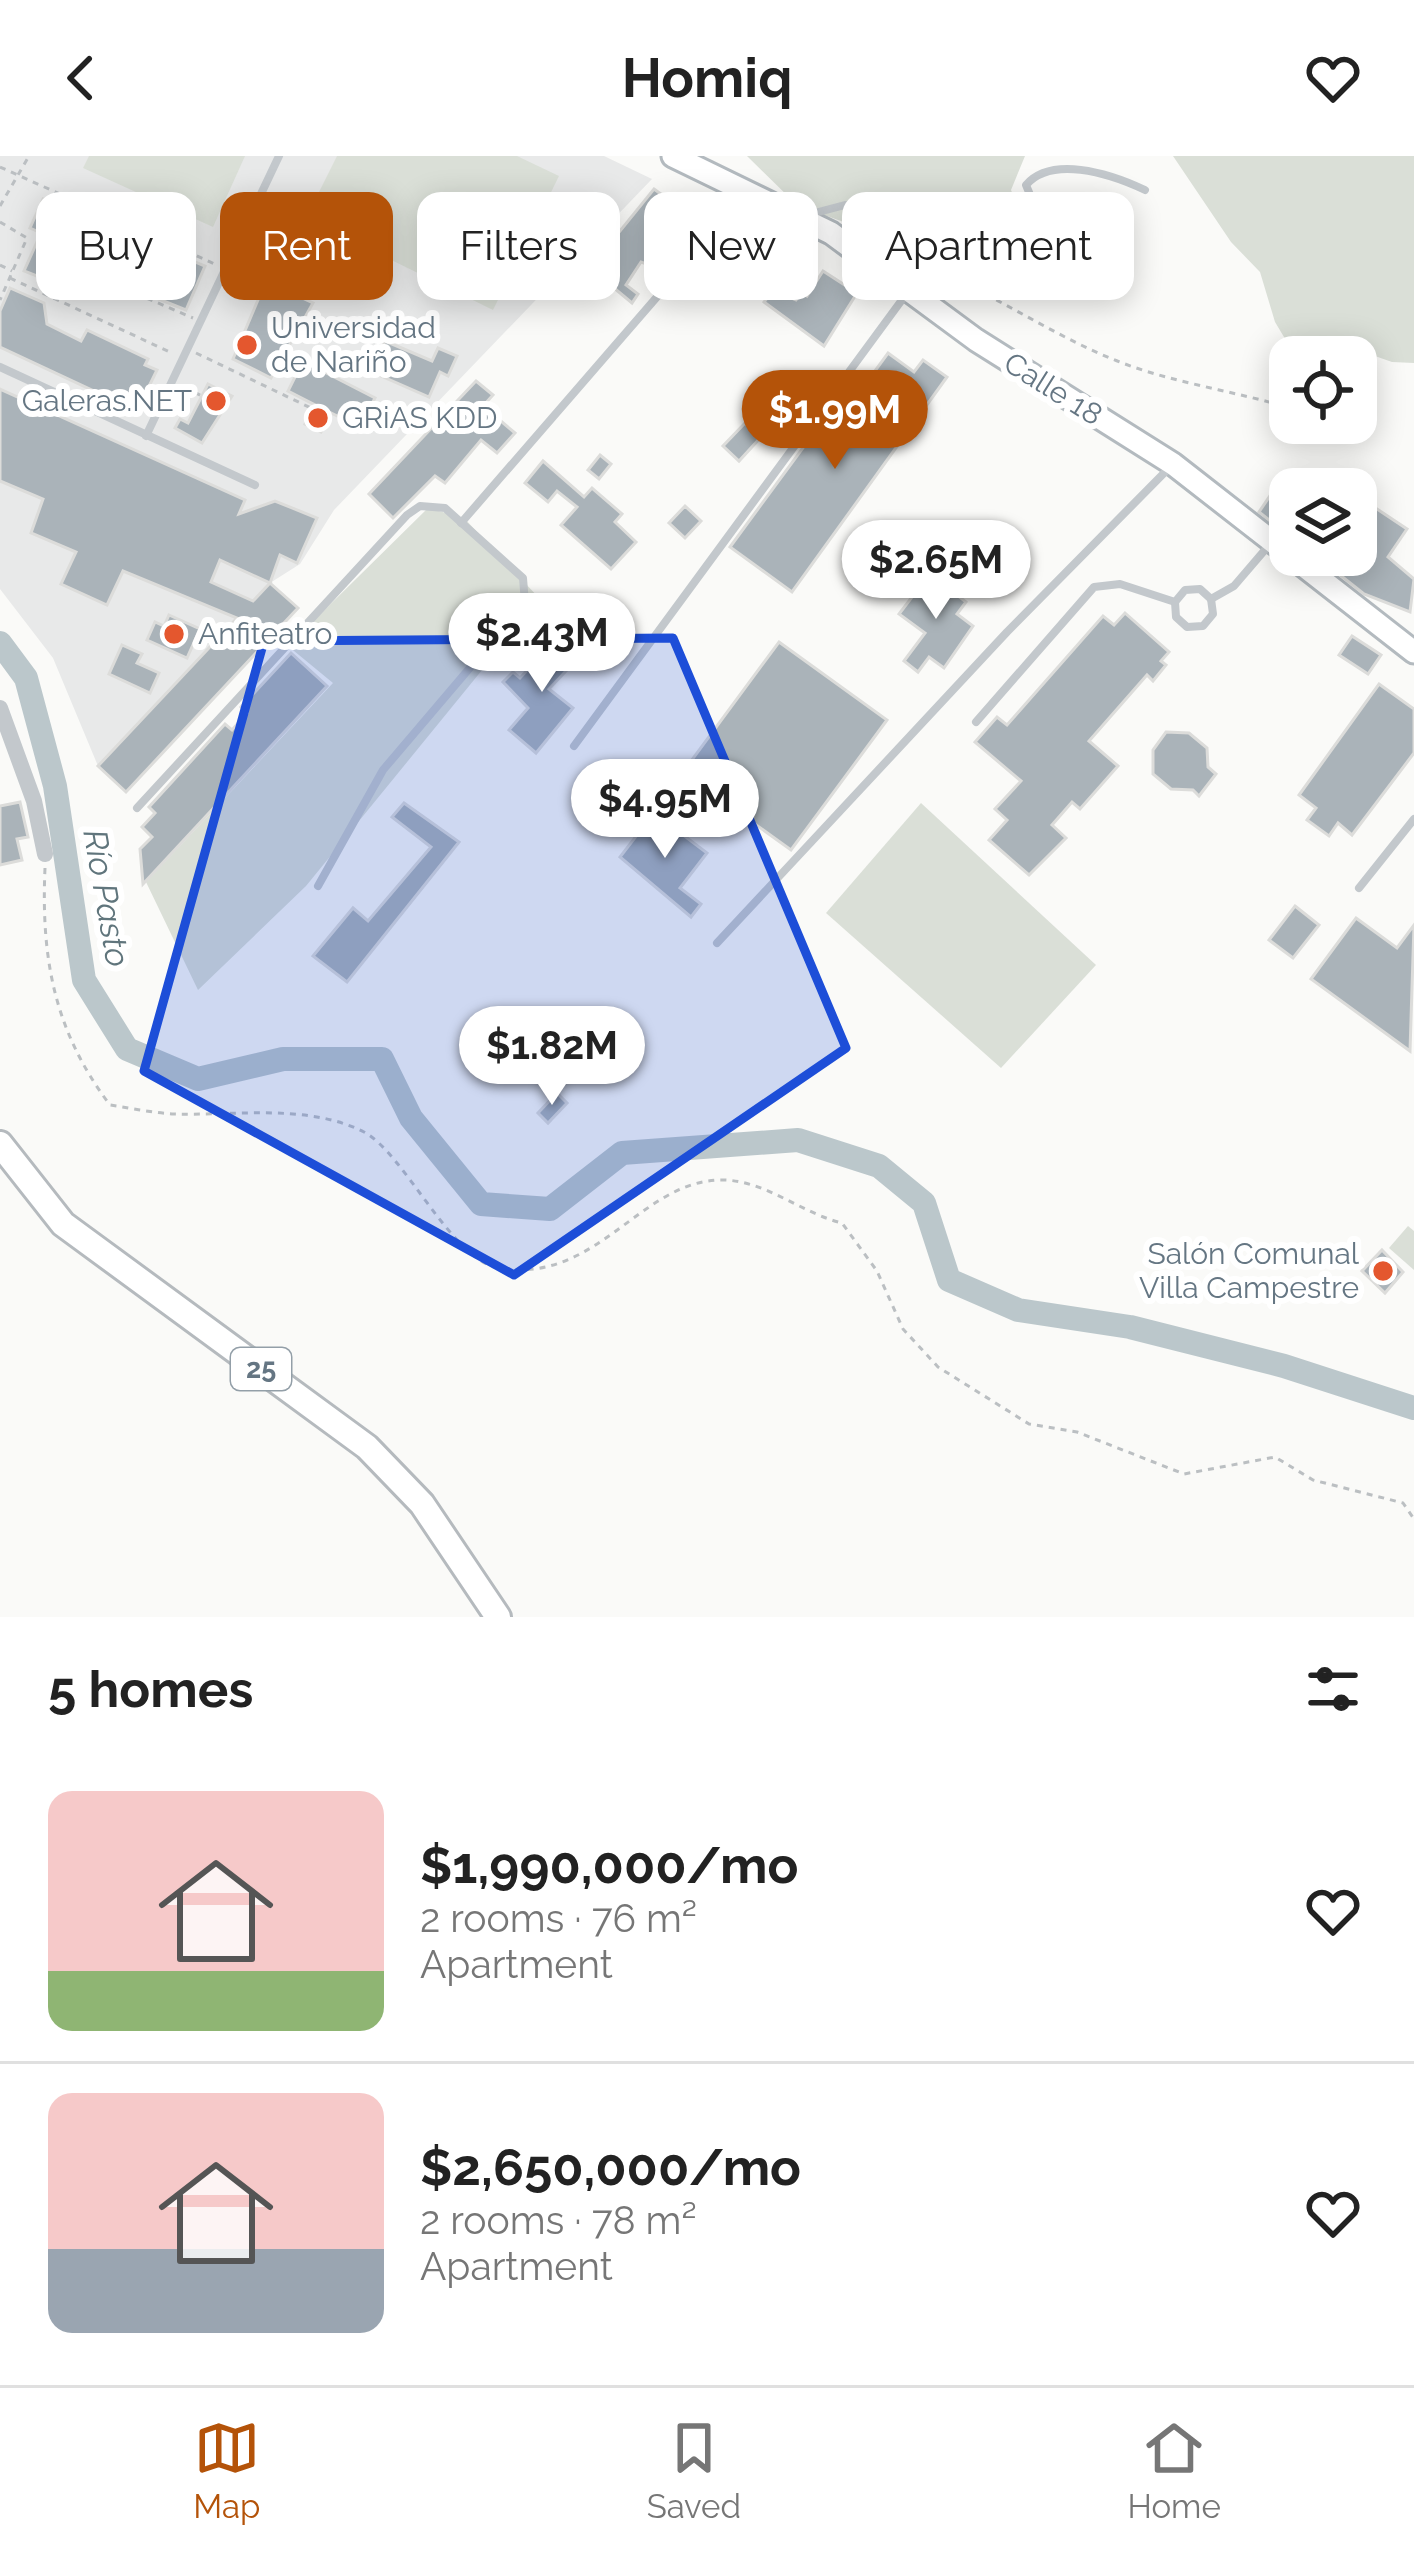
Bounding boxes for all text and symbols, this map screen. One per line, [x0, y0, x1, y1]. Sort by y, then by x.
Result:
icon: back [48, 45, 114, 111]
icon: heart [1300, 45, 1366, 111]
text: Homiq [622, 46, 792, 110]
chip: Buy [36, 192, 196, 300]
chip: Rent [220, 192, 393, 300]
chip: Filters [417, 192, 620, 300]
chip: New [644, 192, 818, 300]
chip: Apartment [842, 192, 1134, 300]
place label: Universidad de Nariño [271, 310, 436, 379]
marker: Universidad de Nariño [234, 332, 260, 358]
map controls [1269, 336, 1377, 576]
button: locate [1269, 336, 1377, 444]
street label: Calle 18 [998, 345, 1109, 432]
pin: $1.99M [737, 370, 933, 472]
place label: Galeras.NET [22, 383, 192, 418]
text: $1.99M [769, 386, 901, 432]
marker: Galeras.NET [203, 388, 229, 414]
place label: GRiAS KDD [342, 400, 497, 435]
marker: GRiAS KDD [305, 405, 331, 431]
button: layers [1269, 468, 1377, 576]
pin: $2.65M [838, 520, 1034, 622]
text: $2.65M [869, 536, 1003, 582]
pin: $2.43M [444, 593, 640, 695]
text: $2.43M [475, 609, 609, 655]
place label: Anfiteatro [198, 616, 332, 651]
marker: Anfiteatro [161, 621, 187, 647]
pin: $4.95M [567, 759, 763, 861]
text: $4.95M [598, 775, 732, 821]
water label: Río Pasto [75, 826, 138, 970]
pin: $1.82M [454, 1006, 650, 1108]
text: $1.82M [486, 1022, 618, 1068]
place label: Salón Comunal Villa Campestre [1139, 1236, 1360, 1305]
marker: Salón Comunal Villa Campestre [1370, 1258, 1396, 1284]
road number: 25 [231, 1348, 291, 1390]
icon: filters [1300, 1656, 1366, 1722]
text: 5 homes [48, 1659, 253, 1719]
text: $1,990,000/mo [420, 1835, 798, 1895]
icon: home [144, 1839, 288, 1983]
icon: heart [1300, 1878, 1366, 1944]
text: 2 rooms · 76 m² [420, 1895, 697, 1941]
text: Apartment [420, 1941, 613, 1987]
text: $2,650,000/mo [420, 2137, 801, 2197]
icon: home [144, 2141, 288, 2285]
icon: heart [1300, 2180, 1366, 2246]
text: 2 rooms · 78 m² [420, 2197, 697, 2243]
text: Apartment [420, 2243, 613, 2289]
tab: Map [193, 2415, 260, 2526]
tab: Saved [647, 2415, 741, 2526]
tab: Home [1127, 2415, 1221, 2526]

